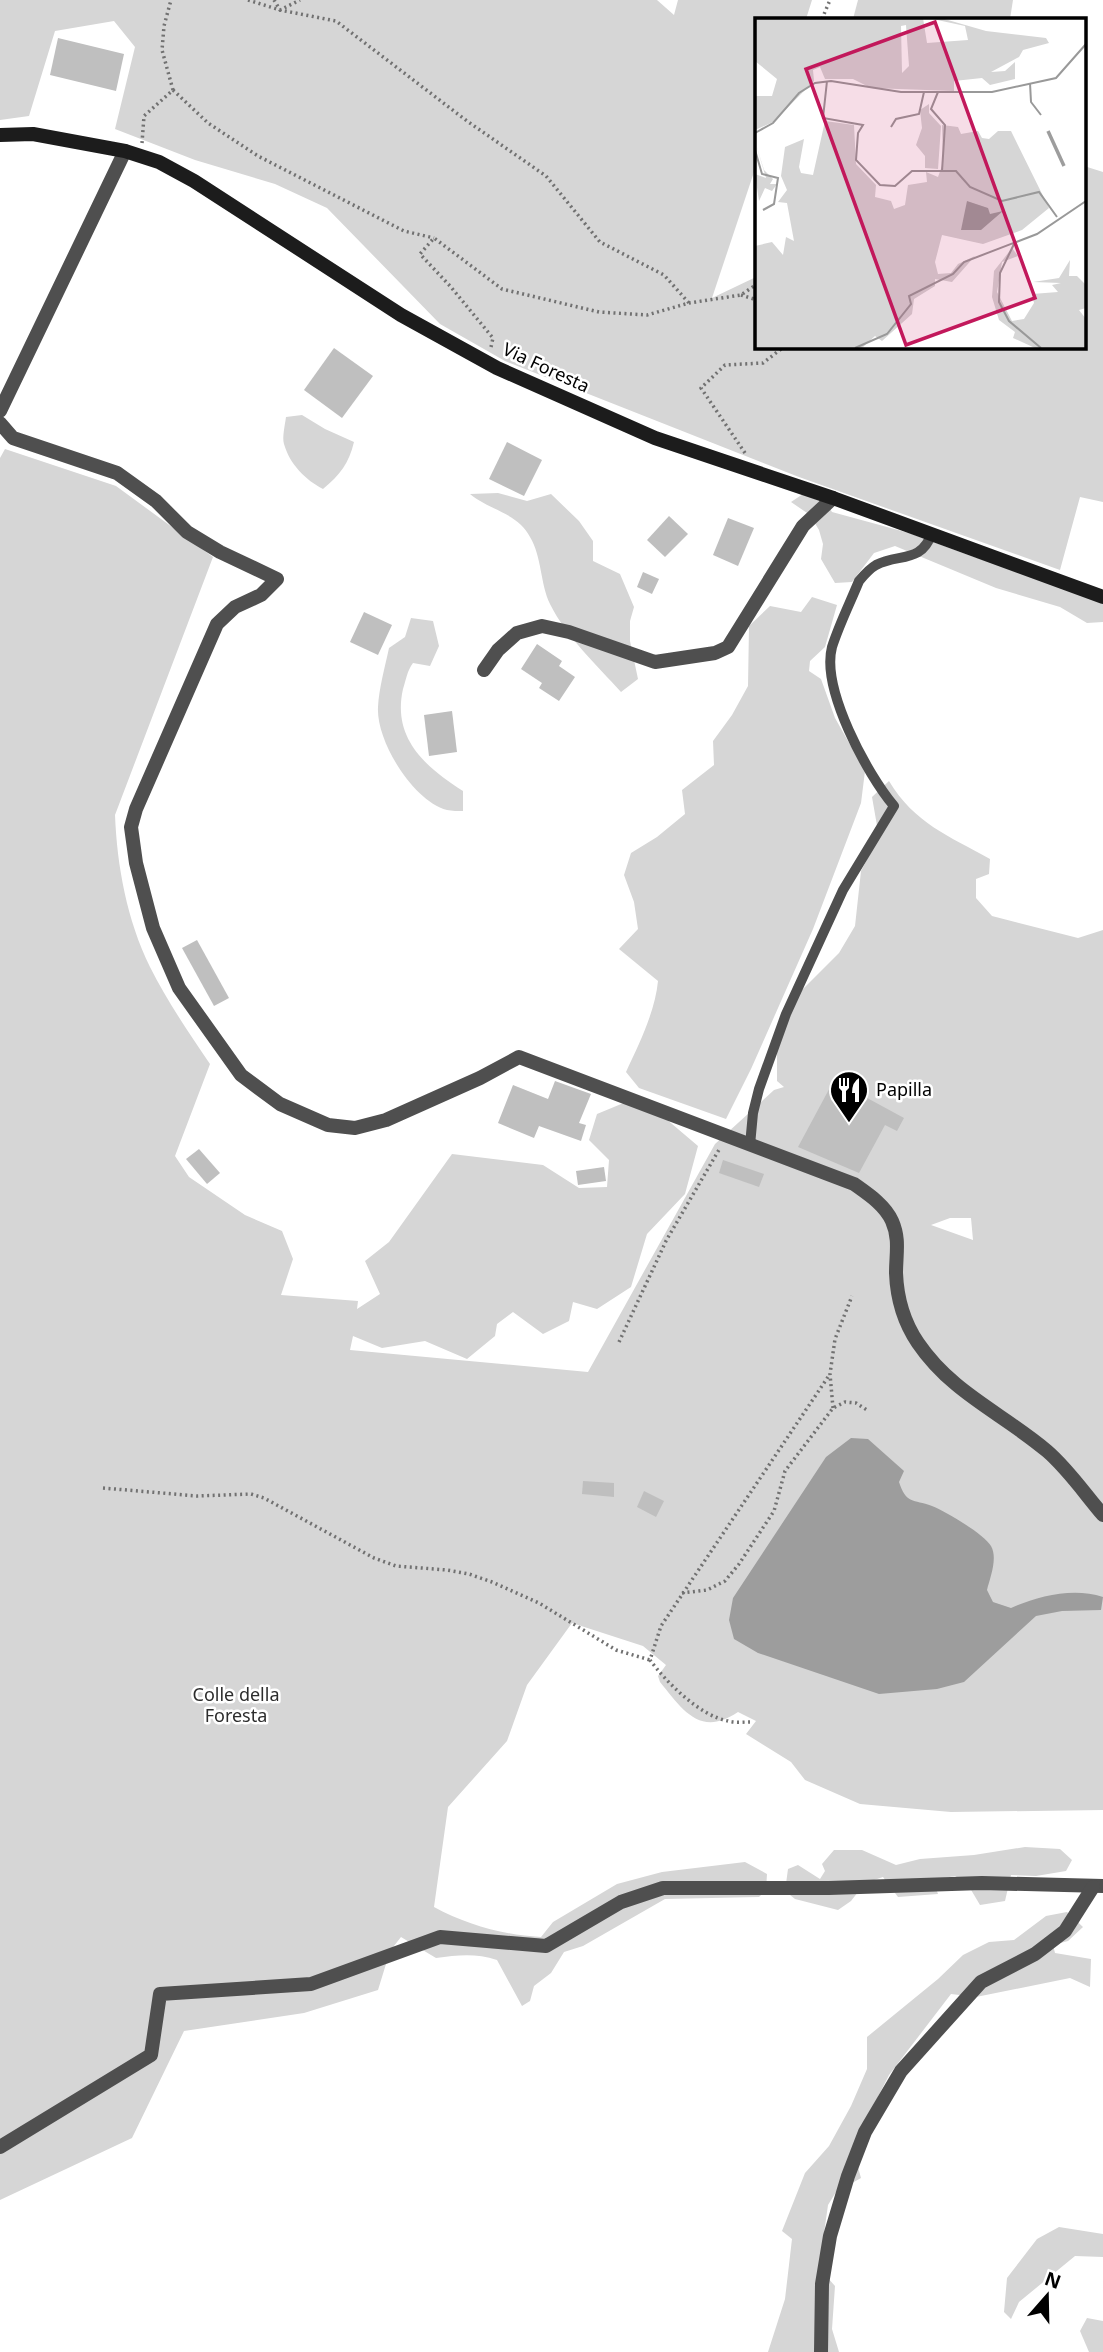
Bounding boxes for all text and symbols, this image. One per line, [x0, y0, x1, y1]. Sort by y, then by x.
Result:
inset map [755, 18, 1086, 348]
street label: Via Foresta [499, 337, 594, 398]
restaurant icon: Papilla [828, 1069, 870, 1124]
place label: Papilla [876, 1077, 932, 1101]
park label: Colle della Foresta [193, 1682, 280, 1727]
north arrow [1012, 2261, 1082, 2331]
text: N [1041, 2265, 1065, 2295]

